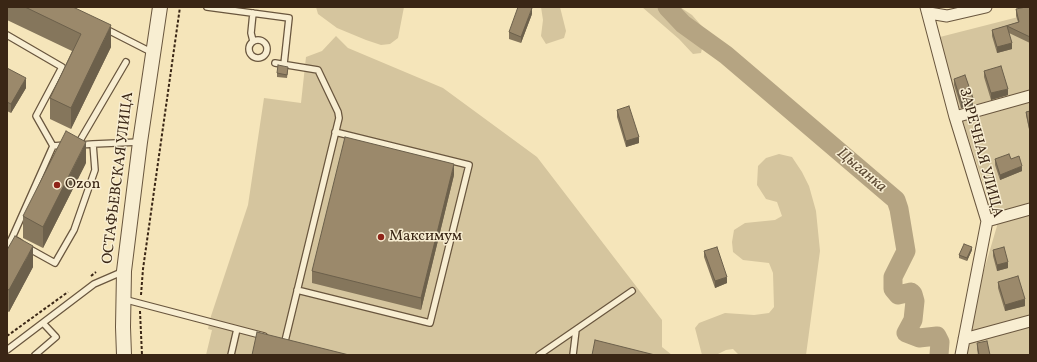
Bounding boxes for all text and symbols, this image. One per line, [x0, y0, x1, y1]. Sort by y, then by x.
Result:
street label: ЗАРЕЧНАЯ УЛИЦА [954, 86, 1006, 220]
street label: ОСТАФЬЕВСКАЯ УЛИЦА [100, 91, 138, 265]
water label: Цыганка [832, 145, 890, 197]
place label: Ozon [65, 176, 100, 194]
marker: Ozon [52, 180, 62, 190]
place label: Максимум [389, 228, 462, 246]
marker: Максимум [376, 232, 386, 242]

